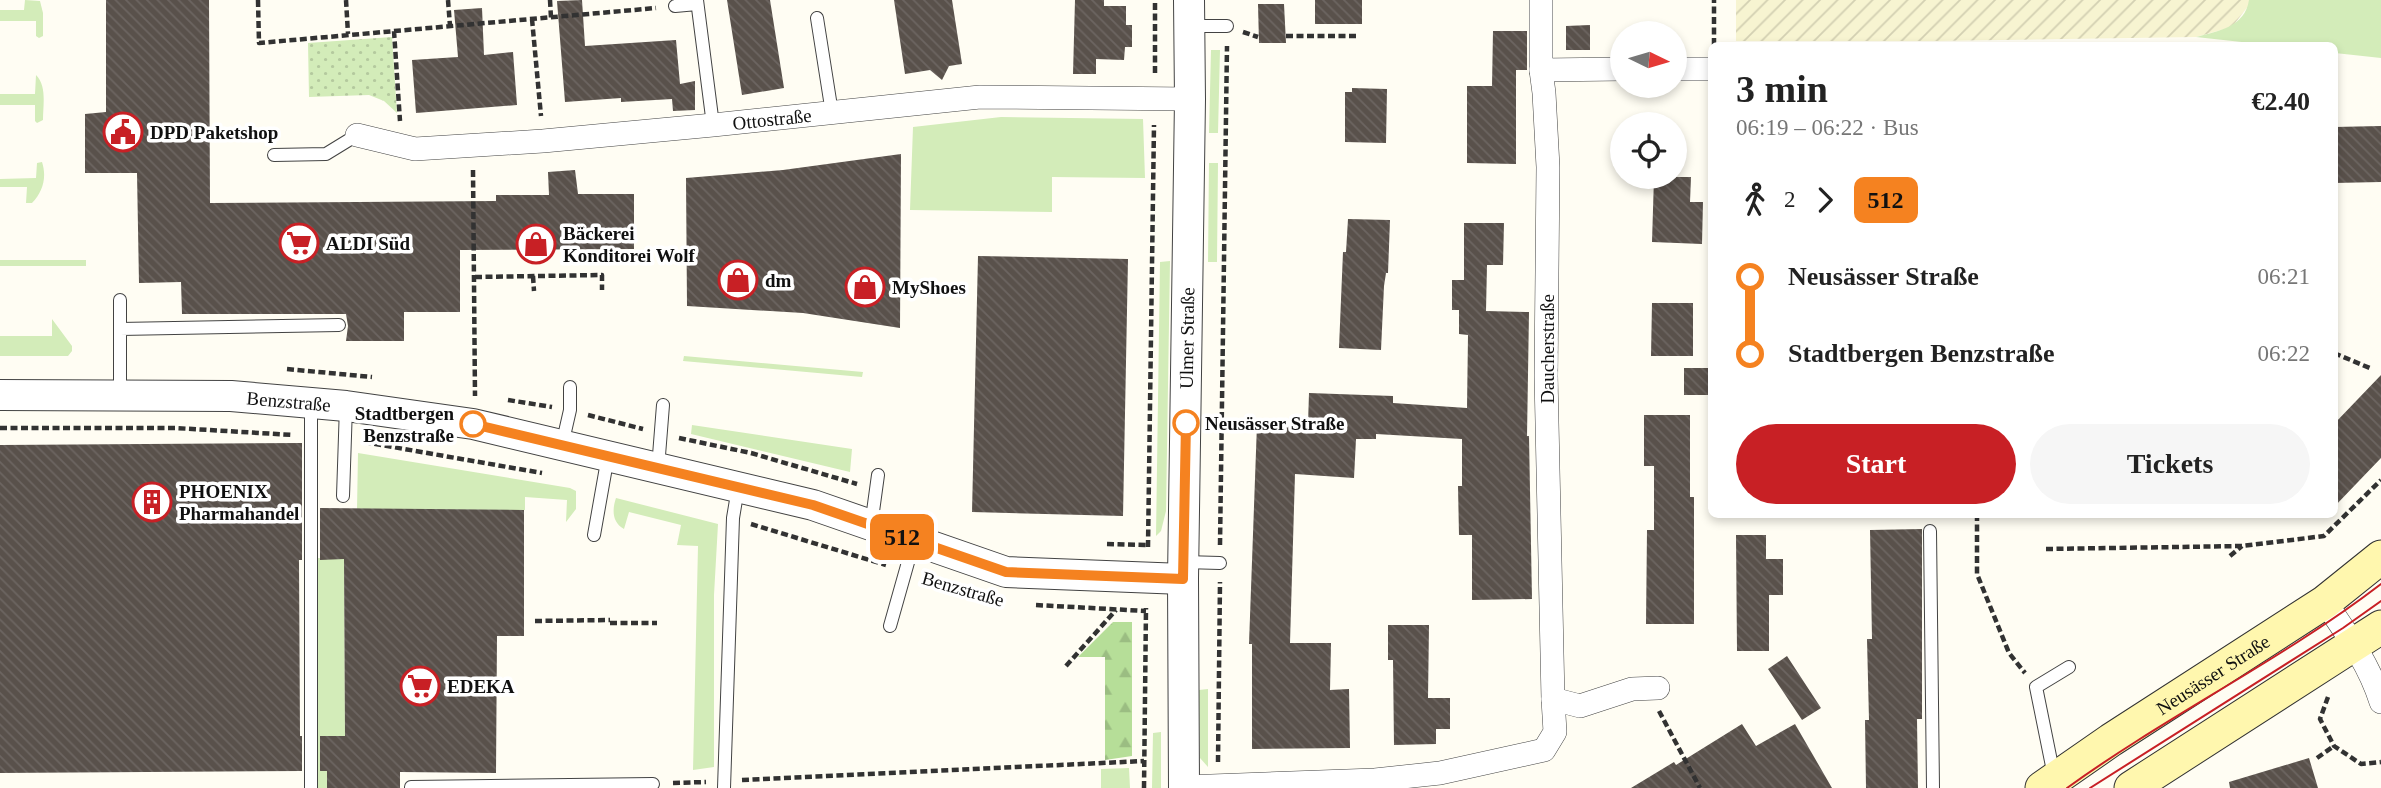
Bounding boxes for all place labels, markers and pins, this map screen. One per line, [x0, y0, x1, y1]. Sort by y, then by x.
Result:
public building icon: DPD Paketshop [102, 111, 144, 153]
place label: DPD Paketshop [150, 122, 278, 143]
supermarket icon: ALDI Süd [278, 222, 320, 264]
shop icon: Bäckerei Konditorei Wolf [515, 223, 557, 265]
place label: Bäckerei Konditorei Wolf [563, 223, 695, 266]
place label: ALDI Süd [326, 233, 410, 254]
shop icon: dm [717, 259, 759, 301]
shop icon: MyShoes [844, 266, 886, 308]
place label: dm [765, 270, 792, 291]
place label: MyShoes [892, 277, 966, 298]
place label: Stadtbergen Benzstraße [355, 403, 454, 446]
marker: Neusässer Straße [1173, 410, 1199, 436]
marker: Stadtbergen Benzstraße [460, 411, 486, 437]
place label: Neusässer Straße [1205, 413, 1345, 434]
building icon: PHOENIX Pharmahandel [131, 481, 173, 523]
place label: PHOENIX Pharmahandel [179, 481, 299, 524]
supermarket icon: EDEKA [399, 665, 441, 707]
place label: EDEKA [447, 676, 515, 697]

